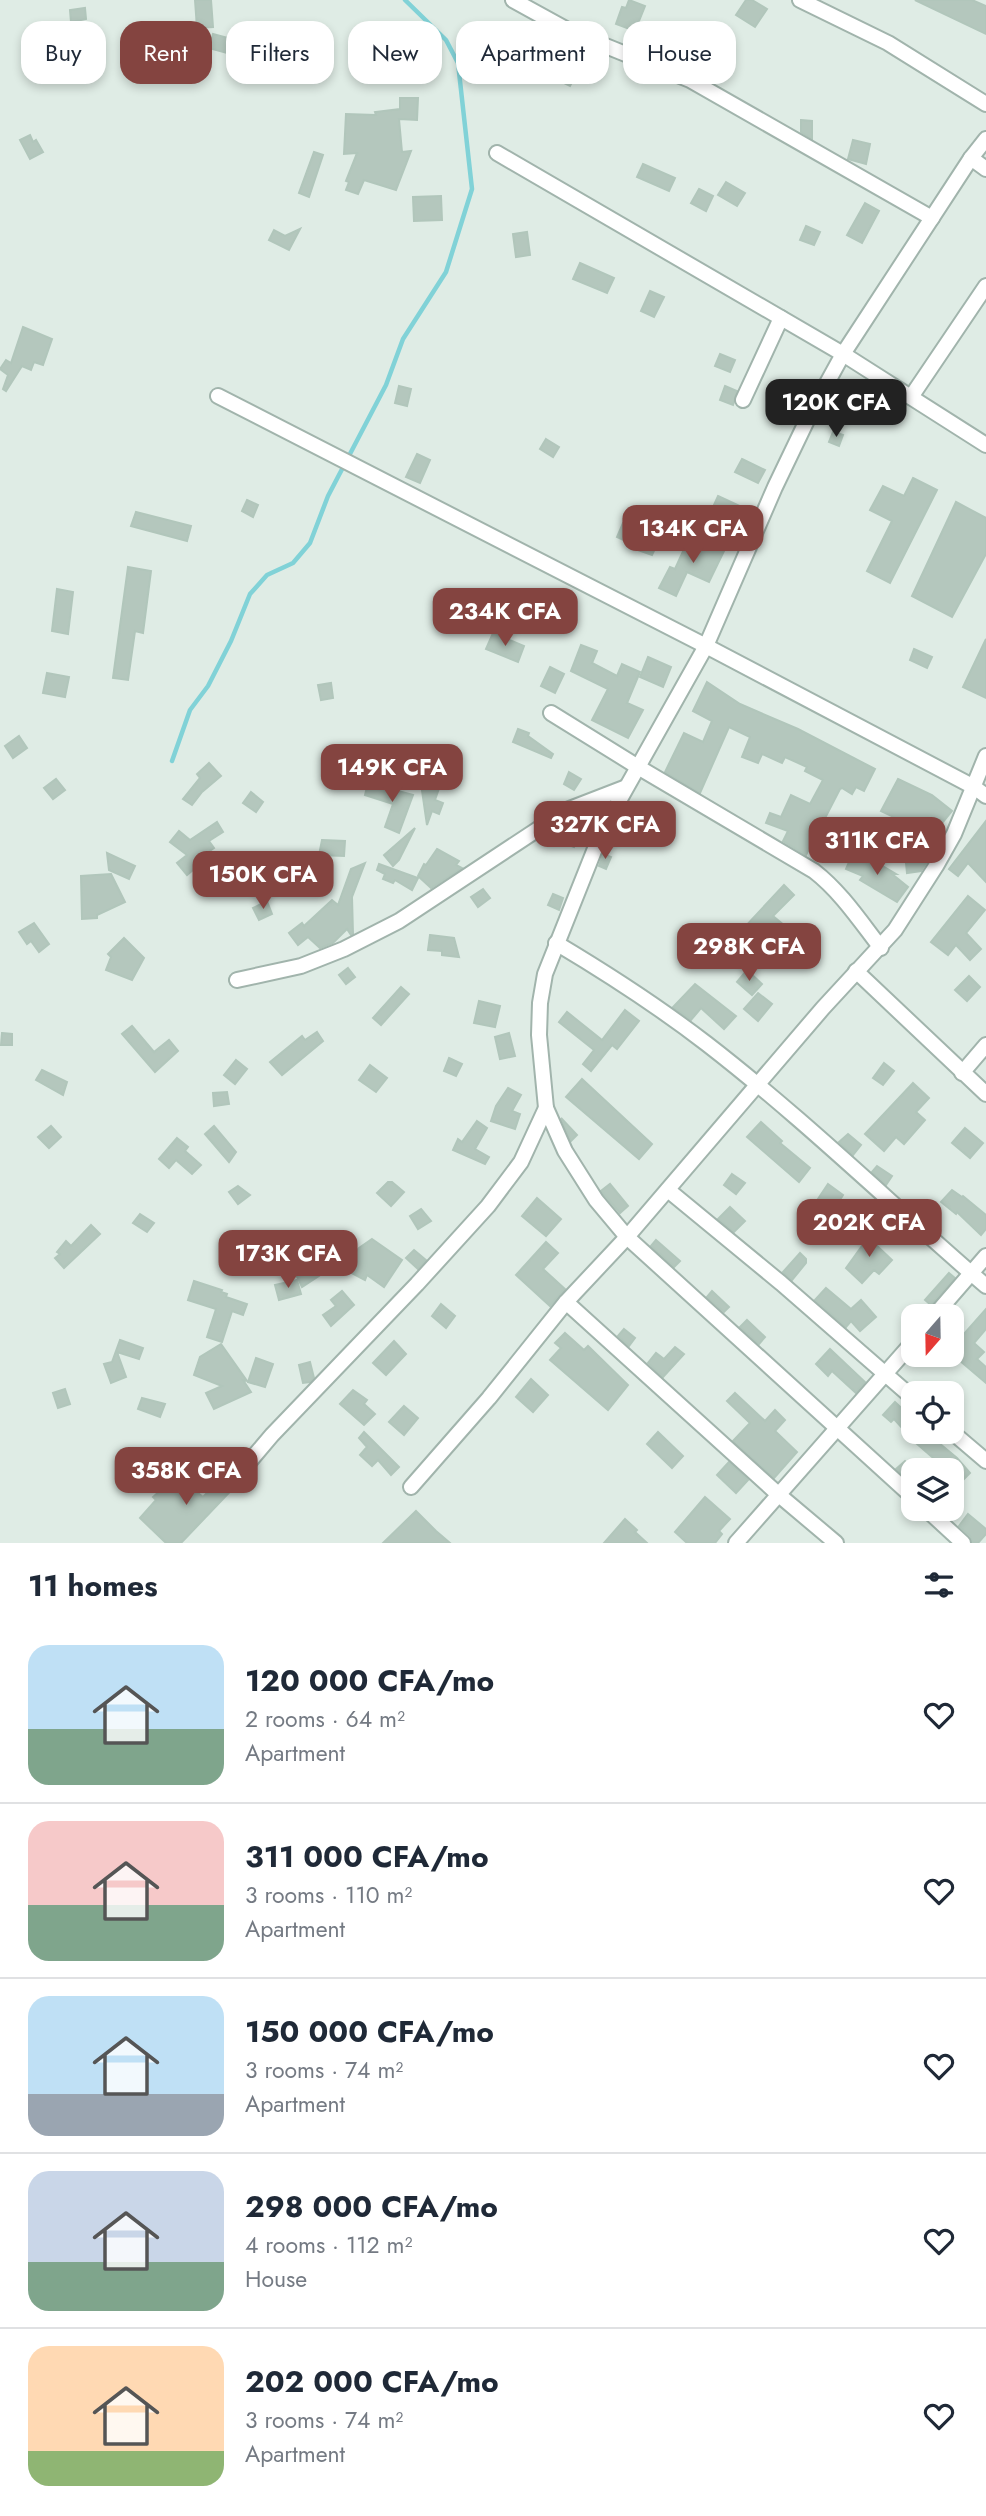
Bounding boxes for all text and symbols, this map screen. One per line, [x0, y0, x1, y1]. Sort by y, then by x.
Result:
chip: Buy [21, 21, 106, 84]
chip: Rent [120, 21, 212, 84]
chip: Filters [226, 21, 334, 84]
chip: New [348, 21, 442, 84]
chip: Apartment [456, 21, 609, 84]
chip: House [623, 21, 736, 84]
pin: 120K CFA [764, 380, 908, 439]
text: 120K CFA [781, 385, 891, 419]
pin: 134K CFA [621, 505, 765, 565]
text: 134K CFA [638, 511, 748, 545]
pin: 234K CFA [433, 588, 577, 648]
text: 234K CFA [449, 594, 561, 628]
pin: 149K CFA [320, 744, 464, 804]
text: 149K CFA [337, 750, 447, 784]
pin: 327K CFA [533, 802, 677, 861]
text: 327K CFA [550, 807, 660, 841]
pin: 311K CFA [805, 818, 949, 877]
text: 311K CFA [825, 823, 929, 857]
pin: 150K CFA [191, 852, 335, 911]
text: 150K CFA [209, 857, 317, 891]
pin: 298K CFA [677, 923, 821, 983]
text: 298K CFA [693, 929, 805, 963]
pin: 202K CFA [797, 1200, 941, 1259]
text: 202K CFA [813, 1205, 925, 1239]
pin: 173K CFA [216, 1230, 360, 1290]
text: 173K CFA [235, 1236, 341, 1270]
north arrow [901, 1304, 964, 1367]
map controls [901, 1304, 964, 1521]
button: locate [901, 1381, 964, 1444]
pin: 358K CFA [114, 1448, 258, 1507]
text: 358K CFA [131, 1453, 241, 1487]
button: layers [901, 1458, 964, 1521]
text: 11 homes [28, 1564, 158, 1607]
icon: filters [920, 1566, 958, 1604]
text: 120 000 CFA/mo [245, 1659, 494, 1702]
icon: home [84, 1673, 168, 1757]
icon: heart [920, 1696, 958, 1734]
text: 2 rooms · 64 m² [245, 1702, 405, 1736]
text: Apartment [245, 1736, 345, 1770]
text: 311 000 CFA/mo [245, 1835, 489, 1878]
icon: home [84, 1849, 168, 1933]
icon: heart [920, 1872, 958, 1910]
text: 3 rooms · 110 m² [245, 1878, 412, 1912]
text: Apartment [245, 1912, 345, 1946]
text: 150 000 CFA/mo [245, 2010, 494, 2053]
icon: home [84, 2024, 168, 2108]
icon: heart [920, 2047, 958, 2085]
text: 3 rooms · 74 m² [245, 2053, 403, 2087]
text: Apartment [245, 2087, 345, 2121]
text: 298 000 CFA/mo [245, 2185, 498, 2228]
icon: home [84, 2199, 168, 2283]
icon: heart [920, 2222, 958, 2260]
text: 4 rooms · 112 m² [245, 2228, 412, 2262]
text: House [245, 2262, 307, 2296]
text: 202 000 CFA/mo [245, 2360, 499, 2403]
icon: home [84, 2374, 168, 2458]
icon: heart [920, 2397, 958, 2435]
text: 3 rooms · 74 m² [245, 2403, 403, 2437]
text: Apartment [245, 2437, 345, 2471]

